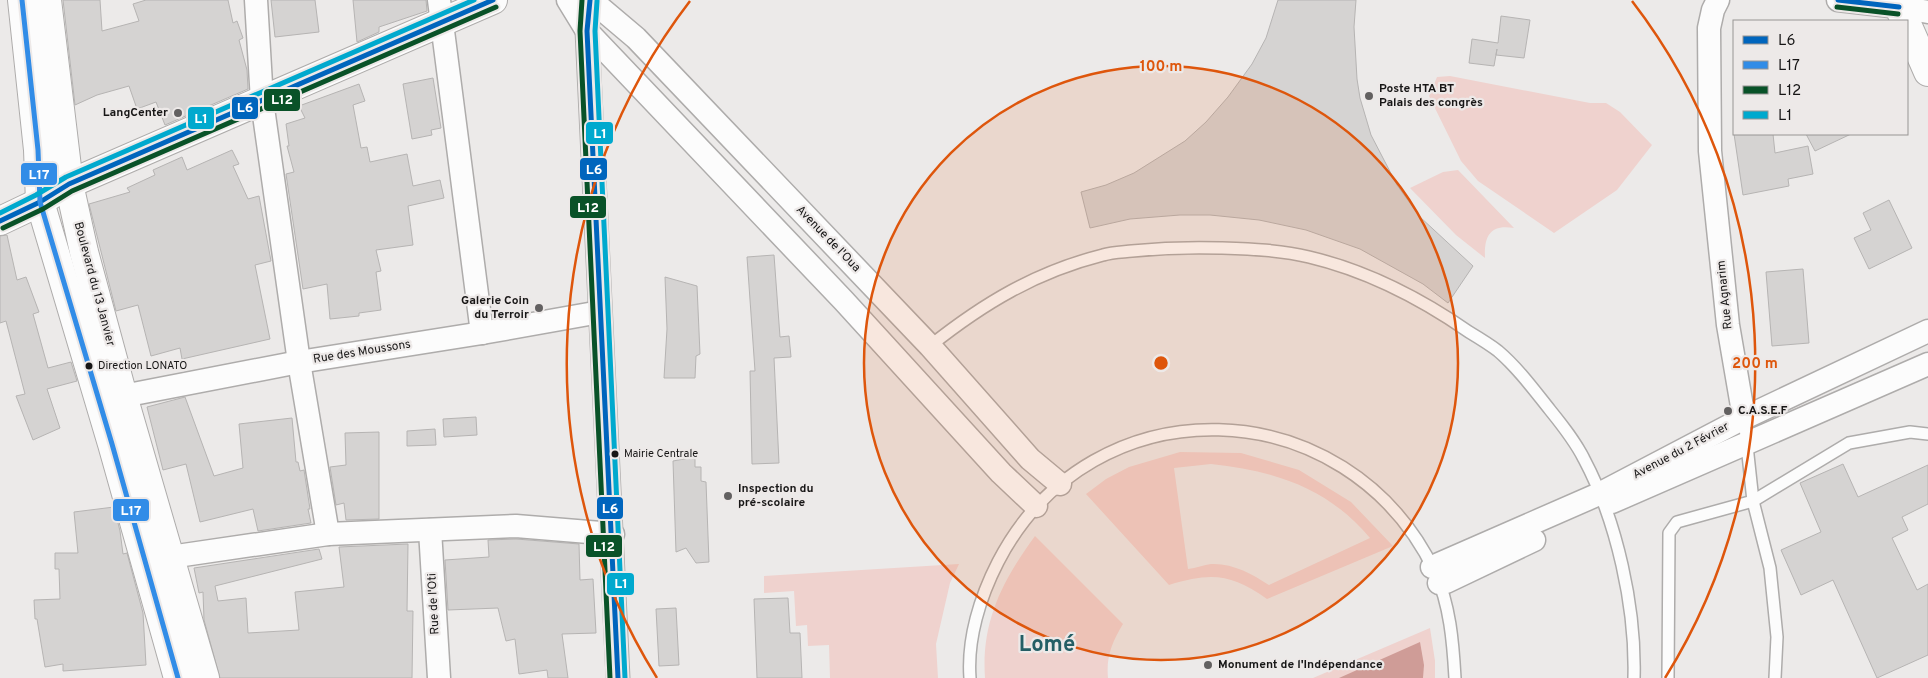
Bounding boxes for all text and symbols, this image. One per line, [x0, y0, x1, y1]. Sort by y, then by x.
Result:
legend [1733, 20, 1908, 135]
text: L6 [1778, 32, 1795, 51]
text: L17 [1778, 57, 1800, 76]
text: 100 m [1140, 58, 1182, 77]
place label: Poste HTA BT Palais des congrès [1379, 81, 1483, 111]
text: L12 [1778, 82, 1801, 101]
line badge: L12 [263, 88, 301, 112]
marker: Poste HTA BT Palais des congrès [1363, 90, 1375, 102]
text: L12 [271, 92, 293, 109]
line badge: L6 [231, 96, 259, 120]
text: L6 [237, 100, 253, 117]
place label: LangCenter [103, 105, 168, 121]
line badge: L1 [187, 106, 215, 130]
marker: LangCenter [172, 107, 184, 119]
text: L1 [1778, 107, 1792, 126]
text: L1 [194, 111, 208, 128]
line badge: L1 [585, 121, 614, 145]
text: L1 [593, 126, 607, 143]
line badge: L6 [579, 157, 608, 181]
line badge: L17 [20, 162, 58, 186]
text: L6 [586, 162, 602, 179]
text: L17 [28, 167, 50, 184]
line badge: L12 [569, 195, 607, 219]
text: L12 [577, 200, 599, 217]
street label: Avenue de l'Oua [792, 202, 864, 276]
street label: Boulevard du 13 Janvier [70, 220, 118, 348]
street label: Rue Agnarim [1713, 260, 1737, 330]
place label: Galerie Coin du Terroir [461, 293, 529, 323]
marker: Galerie Coin du Terroir [533, 302, 545, 314]
street label: Rue des Moussons [312, 336, 412, 368]
centre of rings [1152, 354, 1170, 372]
text: 200 m [1732, 355, 1778, 374]
place label: Direction LONATO [98, 359, 187, 373]
marker: Direction LONATO [84, 361, 94, 371]
place label: C.A.S.E.F [1738, 403, 1788, 419]
marker: C.A.S.E.F [1722, 405, 1734, 417]
street label: Avenue du 2 Février [1630, 419, 1732, 483]
place label: Mairie Centrale [624, 447, 698, 461]
marker: Mairie Centrale [610, 449, 620, 459]
place label: Inspection du pré-scolaire [738, 481, 814, 511]
marker: Inspection du pré-scolaire [722, 490, 734, 502]
line badge: L6 [596, 496, 624, 520]
line badge: L17 [112, 498, 150, 522]
text: L6 [602, 501, 618, 518]
text: L17 [120, 503, 142, 520]
line badge: L12 [585, 534, 623, 558]
text: L12 [593, 539, 615, 556]
line badge: L1 [606, 572, 635, 596]
street label: Rue de l'Oti [424, 573, 444, 635]
text: L1 [614, 576, 628, 593]
district label: Lomé [1019, 632, 1075, 659]
place label: Monument de l'Indépendance [1218, 657, 1383, 673]
marker: Monument de l'Indépendance [1202, 659, 1214, 671]

